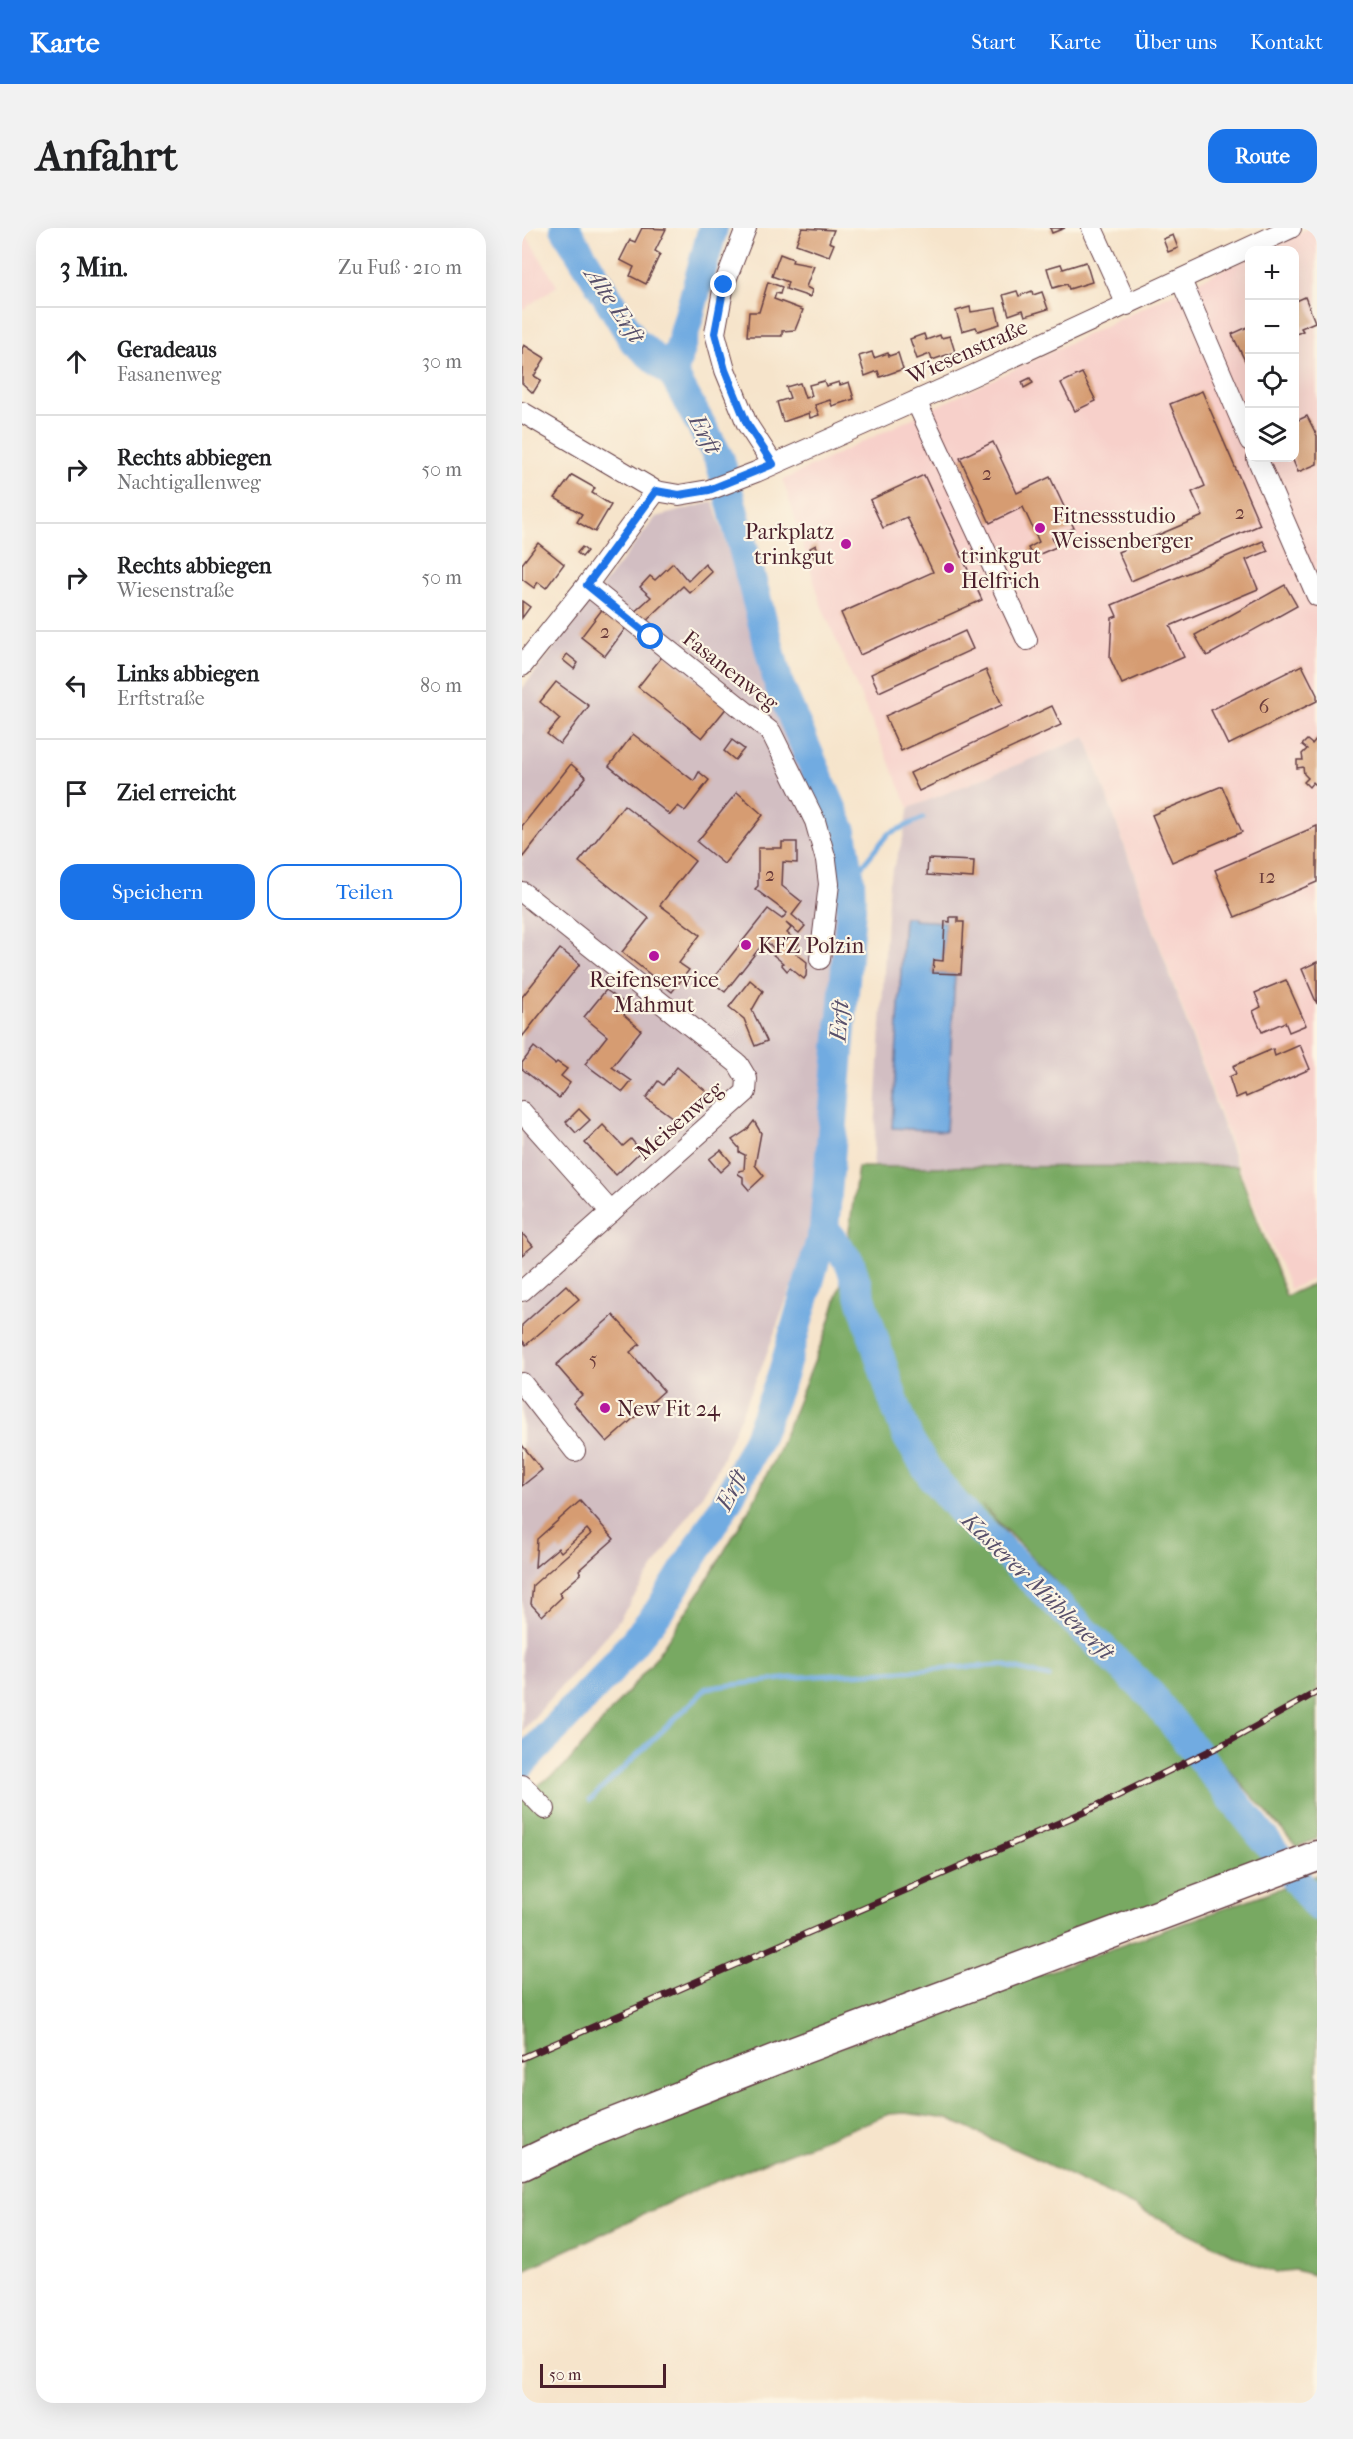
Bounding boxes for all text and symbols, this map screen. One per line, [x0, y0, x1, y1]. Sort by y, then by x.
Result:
text: Karte [30, 26, 100, 59]
text: Start [971, 30, 1016, 54]
text: Karte [1049, 30, 1101, 54]
text: Über uns [1134, 30, 1217, 54]
text: Kontakt [1250, 30, 1323, 54]
button: Route [1208, 129, 1317, 183]
text: Anfahrt [36, 132, 178, 181]
map controls [1245, 246, 1299, 462]
button: + [1245, 246, 1299, 300]
text: 3 Min. [60, 252, 128, 283]
text: Zu Fuß · 210 m [338, 256, 462, 279]
water label: Alte Erft [578, 259, 652, 350]
route end [710, 271, 736, 297]
button: − [1245, 300, 1299, 354]
street label: Wiesenstraße [902, 314, 1032, 390]
text: Geradeaus [117, 337, 217, 363]
icon: ahead [60, 345, 93, 378]
text: 30 m [422, 350, 462, 373]
button: locate [1245, 354, 1299, 408]
text: Fasanenweg [117, 363, 221, 386]
water label: Erft [682, 408, 728, 460]
button: layers [1245, 408, 1299, 462]
text: Rechts abbiegen [117, 445, 272, 471]
icon: right [60, 453, 93, 486]
text: 50 m [421, 458, 462, 481]
house number: 2 [982, 462, 992, 485]
text: Nachtigallenweg [117, 471, 261, 494]
house number: 2 [1235, 501, 1245, 524]
place label: Fitnessstudio Weissenberger [1051, 503, 1194, 554]
place label: Parkplatz trinkgut [745, 519, 834, 570]
marker: Fitnessstudio Weissenberger [1033, 521, 1047, 535]
marker: Parkplatz trinkgut [839, 537, 853, 551]
place label: trinkgut Helfrich [961, 543, 1041, 594]
text: Rechts abbiegen [117, 553, 272, 579]
icon: right [60, 561, 93, 594]
marker: trinkgut Helfrich [942, 561, 956, 575]
text: 50 m [421, 566, 462, 589]
text: Wiesenstraße [117, 579, 234, 602]
house number: 2 [600, 620, 610, 643]
route start [637, 623, 663, 649]
street label: Fasanenweg [677, 625, 784, 716]
text: Links abbiegen [117, 661, 259, 687]
icon: left [60, 669, 93, 702]
text: 80 m [420, 674, 462, 697]
text: Erftstraße [117, 687, 205, 710]
house number: 6 [1259, 695, 1270, 718]
icon: arrive [60, 777, 93, 810]
text: Ziel erreicht [117, 780, 236, 806]
house number: 2 [765, 863, 775, 886]
button: Speichern [60, 864, 255, 920]
button: Teilen [267, 864, 462, 920]
house number: 12 [1258, 865, 1276, 888]
place label: KFZ Polzin [758, 933, 864, 959]
marker: KFZ Polzin [739, 938, 753, 952]
marker: Reifenservice Mahmut [647, 949, 661, 963]
place label: Reifenservice Mahmut [589, 967, 719, 1018]
water label: Erft [823, 998, 855, 1044]
street label: Meisenweg [631, 1076, 729, 1166]
house number: 5 [589, 1348, 597, 1371]
place label: New Fit 24 [617, 1396, 721, 1422]
marker: New Fit 24 [598, 1401, 612, 1415]
water label: Erft [709, 1464, 753, 1516]
water label: Kasterer Mühlenerft [955, 1505, 1121, 1667]
scale bar [540, 2361, 666, 2388]
text: 50 m [549, 2365, 581, 2384]

